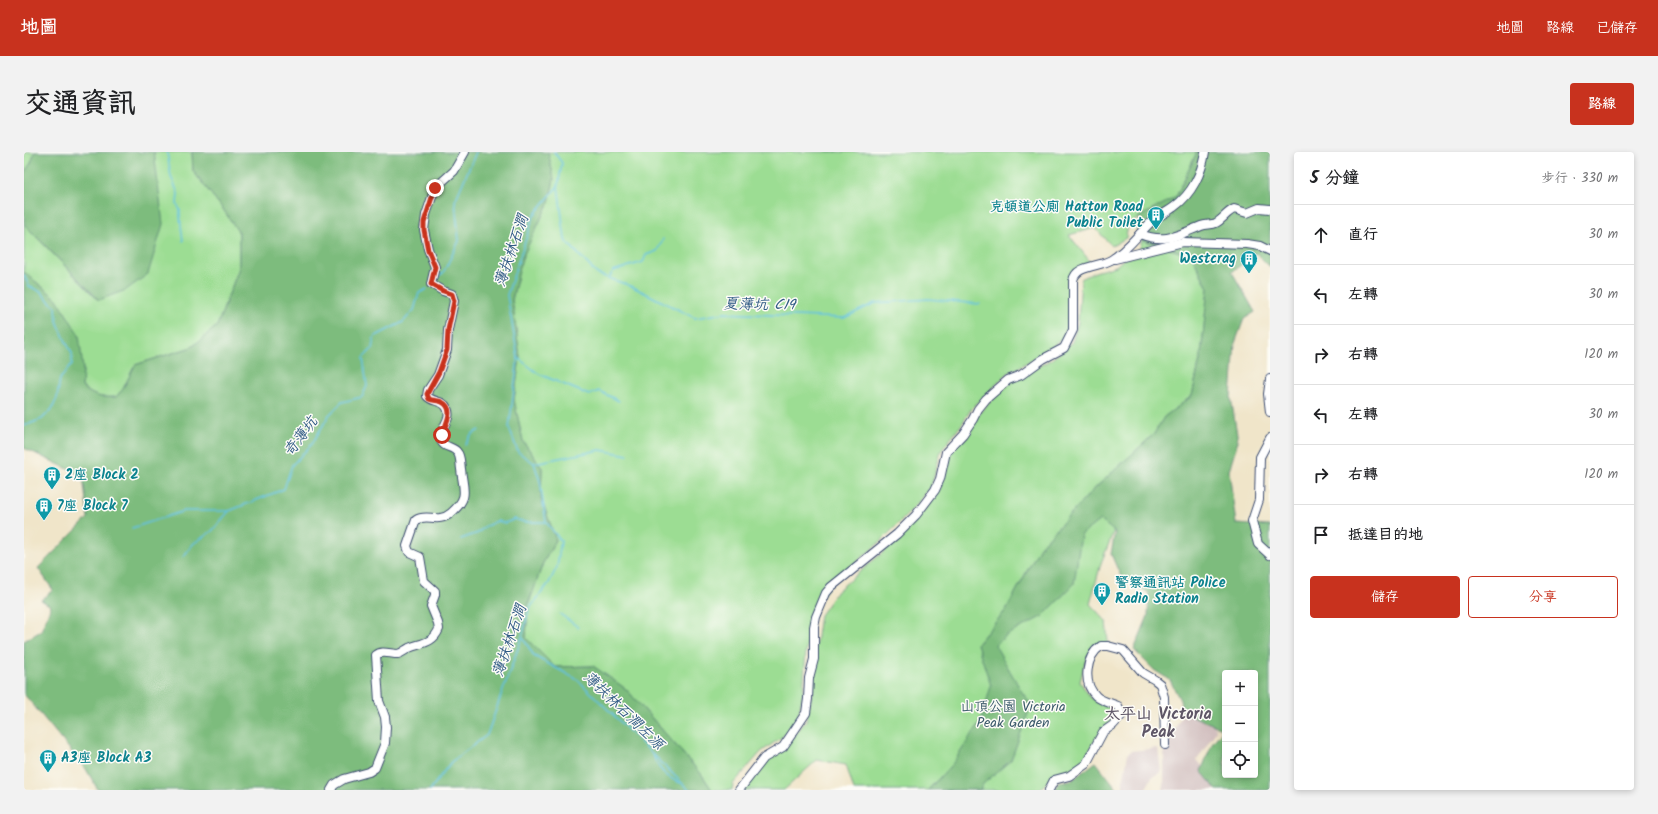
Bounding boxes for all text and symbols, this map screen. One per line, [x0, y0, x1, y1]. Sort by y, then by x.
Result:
text: 地圖 [20, 13, 58, 43]
text: 地圖 [1496, 17, 1524, 39]
text: 路線 [1546, 17, 1574, 39]
text: 已儲存 [1596, 17, 1638, 39]
text: 交通資訊 [24, 82, 136, 127]
button: 路線 [1570, 83, 1634, 125]
text: 5 分鐘 [1310, 165, 1359, 192]
text: 步行 · 330 m [1542, 168, 1618, 189]
route end [426, 179, 444, 197]
place label: 克頓道公廁 Hatton Road Public Toilet [990, 196, 1144, 234]
building icon: 克頓道公廁 Hatton Road Public Toilet [1146, 205, 1166, 230]
water label: 薄扶林石澗 [488, 210, 536, 290]
text: 直行 [1348, 223, 1378, 247]
icon: ahead [1310, 224, 1332, 246]
text: 30 m [1589, 224, 1618, 245]
place label: Westcrag [1180, 248, 1236, 270]
building icon: Westcrag [1239, 249, 1259, 274]
text: 左轉 [1348, 283, 1378, 307]
icon: left [1310, 284, 1332, 306]
text: 30 m [1589, 284, 1618, 305]
water label: 夏薄坑 C19 [723, 292, 798, 318]
text: 右轉 [1348, 343, 1378, 367]
icon: right [1310, 344, 1332, 366]
text: 120 m [1584, 344, 1618, 365]
text: 左轉 [1348, 403, 1378, 427]
icon: left [1310, 404, 1332, 426]
text: 30 m [1589, 404, 1618, 425]
water label: 奇薄坑 [278, 410, 325, 462]
route start [433, 426, 451, 444]
text: 右轉 [1348, 463, 1378, 487]
place label: 2座 Block 2 [65, 464, 139, 486]
icon: right [1310, 464, 1332, 486]
text: 120 m [1584, 464, 1618, 485]
building icon: 2座 Block 2 [42, 465, 62, 490]
place label: 7座 Block 7 [57, 495, 128, 517]
building icon: 7座 Block 7 [34, 496, 54, 521]
text: 抵達目的地 [1348, 523, 1423, 547]
icon: arrive [1310, 524, 1332, 546]
place label: 警察通訊站 Police Radio Station [1115, 572, 1226, 610]
button: 儲存 [1310, 576, 1460, 618]
button: 分享 [1468, 576, 1618, 618]
building icon: 警察通訊站 Police Radio Station [1092, 581, 1112, 606]
water label: 薄扶林石澗 [486, 600, 534, 680]
water label: 薄扶林石澗左源 [577, 666, 671, 757]
map controls [1222, 670, 1258, 778]
button: + [1222, 670, 1258, 706]
park label: 山頂公園 Victoria Peak Garden [961, 696, 1065, 734]
district label: 太平山 Victoria Peak [1104, 702, 1212, 745]
button: − [1222, 706, 1258, 742]
button: locate [1222, 742, 1258, 778]
place label: A3座 Block A3 [61, 747, 152, 769]
building icon: A3座 Block A3 [38, 748, 58, 773]

